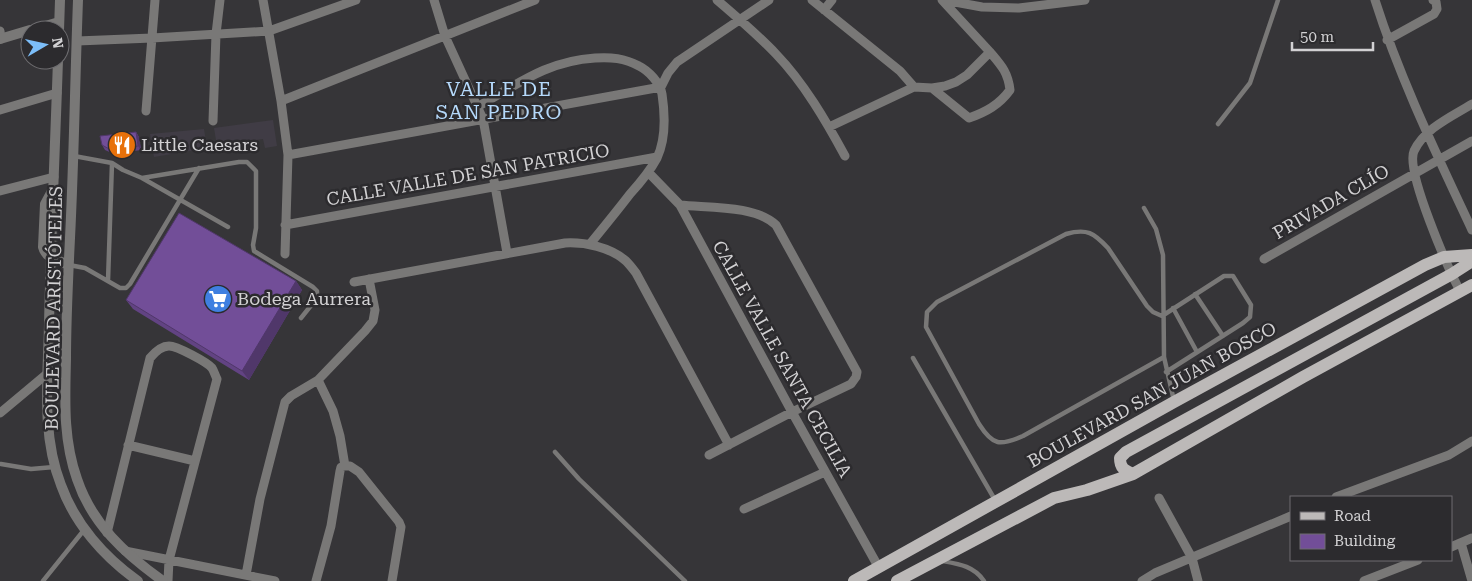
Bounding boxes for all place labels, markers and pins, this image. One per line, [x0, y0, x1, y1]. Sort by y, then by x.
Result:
restaurant icon: Little Caesars [107, 130, 137, 160]
place label: Little Caesars [141, 134, 258, 155]
supermarket icon: Bodega Aurrera [203, 284, 233, 314]
place label: Bodega Aurrera [237, 288, 371, 309]

